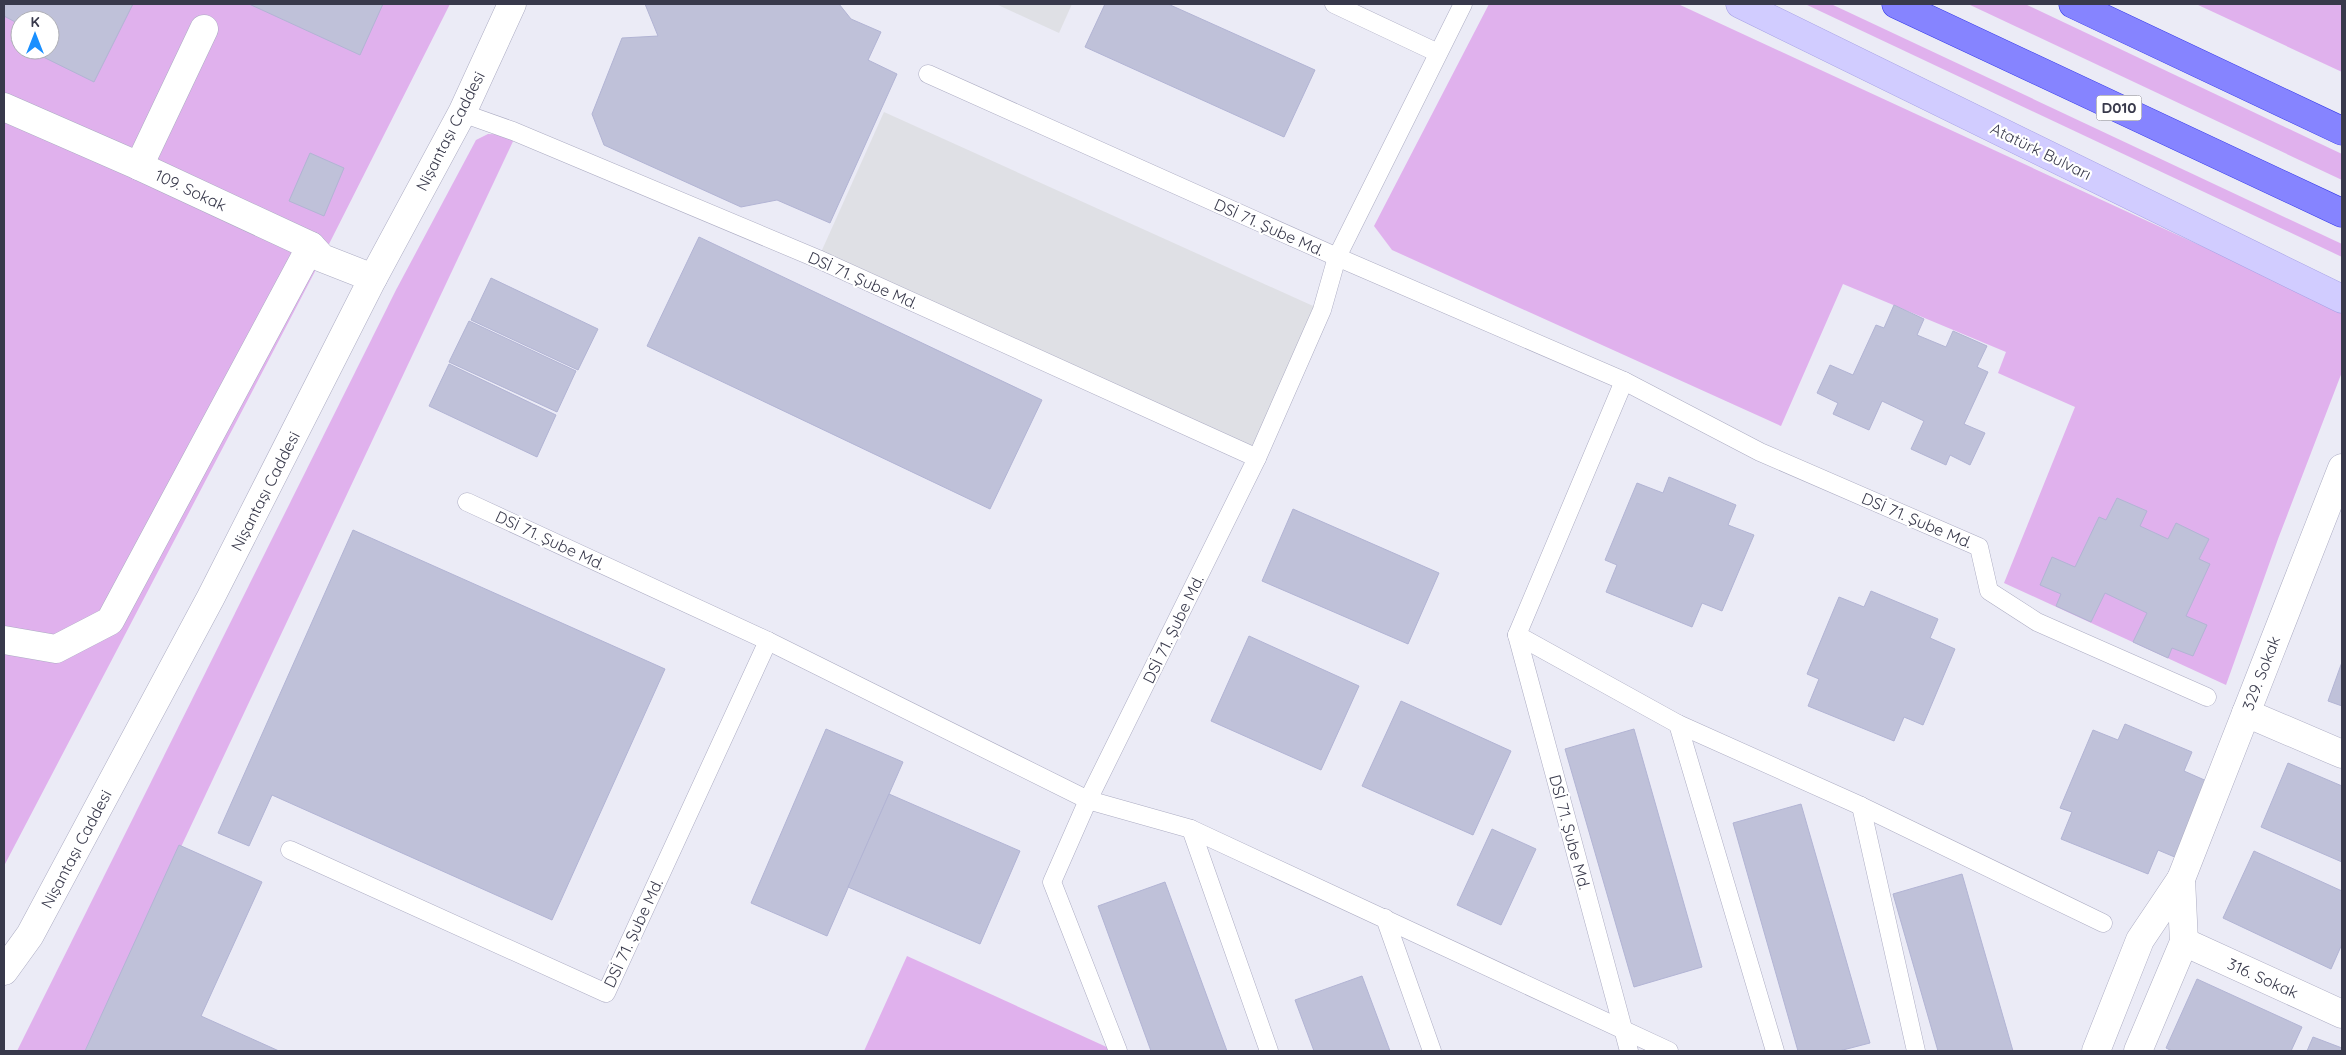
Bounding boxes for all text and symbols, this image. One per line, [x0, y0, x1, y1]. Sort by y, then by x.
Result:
north arrow [10, 10, 60, 60]
text: K [30, 13, 40, 31]
street label: Nişantaşı Caddesi [411, 68, 489, 194]
road number: D010 [2096, 96, 2142, 120]
street label: Atatürk Bulvarı [1987, 118, 2095, 184]
street label: 109. Sokak [152, 165, 230, 215]
street label: DSİ 71. Şube Md. [1211, 194, 1327, 260]
street label: DSİ 71. Şube Md. [805, 247, 921, 313]
street label: Nişantaşı Caddesi [226, 428, 304, 554]
street label: DSİ 71. Şube Md. [1859, 488, 1975, 552]
street label: DSİ 71. Şube Md. [492, 506, 608, 574]
street label: DSİ 71. Şube Md. [1138, 571, 1208, 686]
street label: 329. Sokak [2238, 633, 2284, 713]
street label: DSİ 71. Şube Md. [1545, 772, 1595, 892]
street label: Nişantaşı Caddesi [36, 786, 116, 912]
street label: DSİ 71. Şube Md. [599, 875, 667, 991]
street label: 316. Sokak [2224, 953, 2302, 1003]

